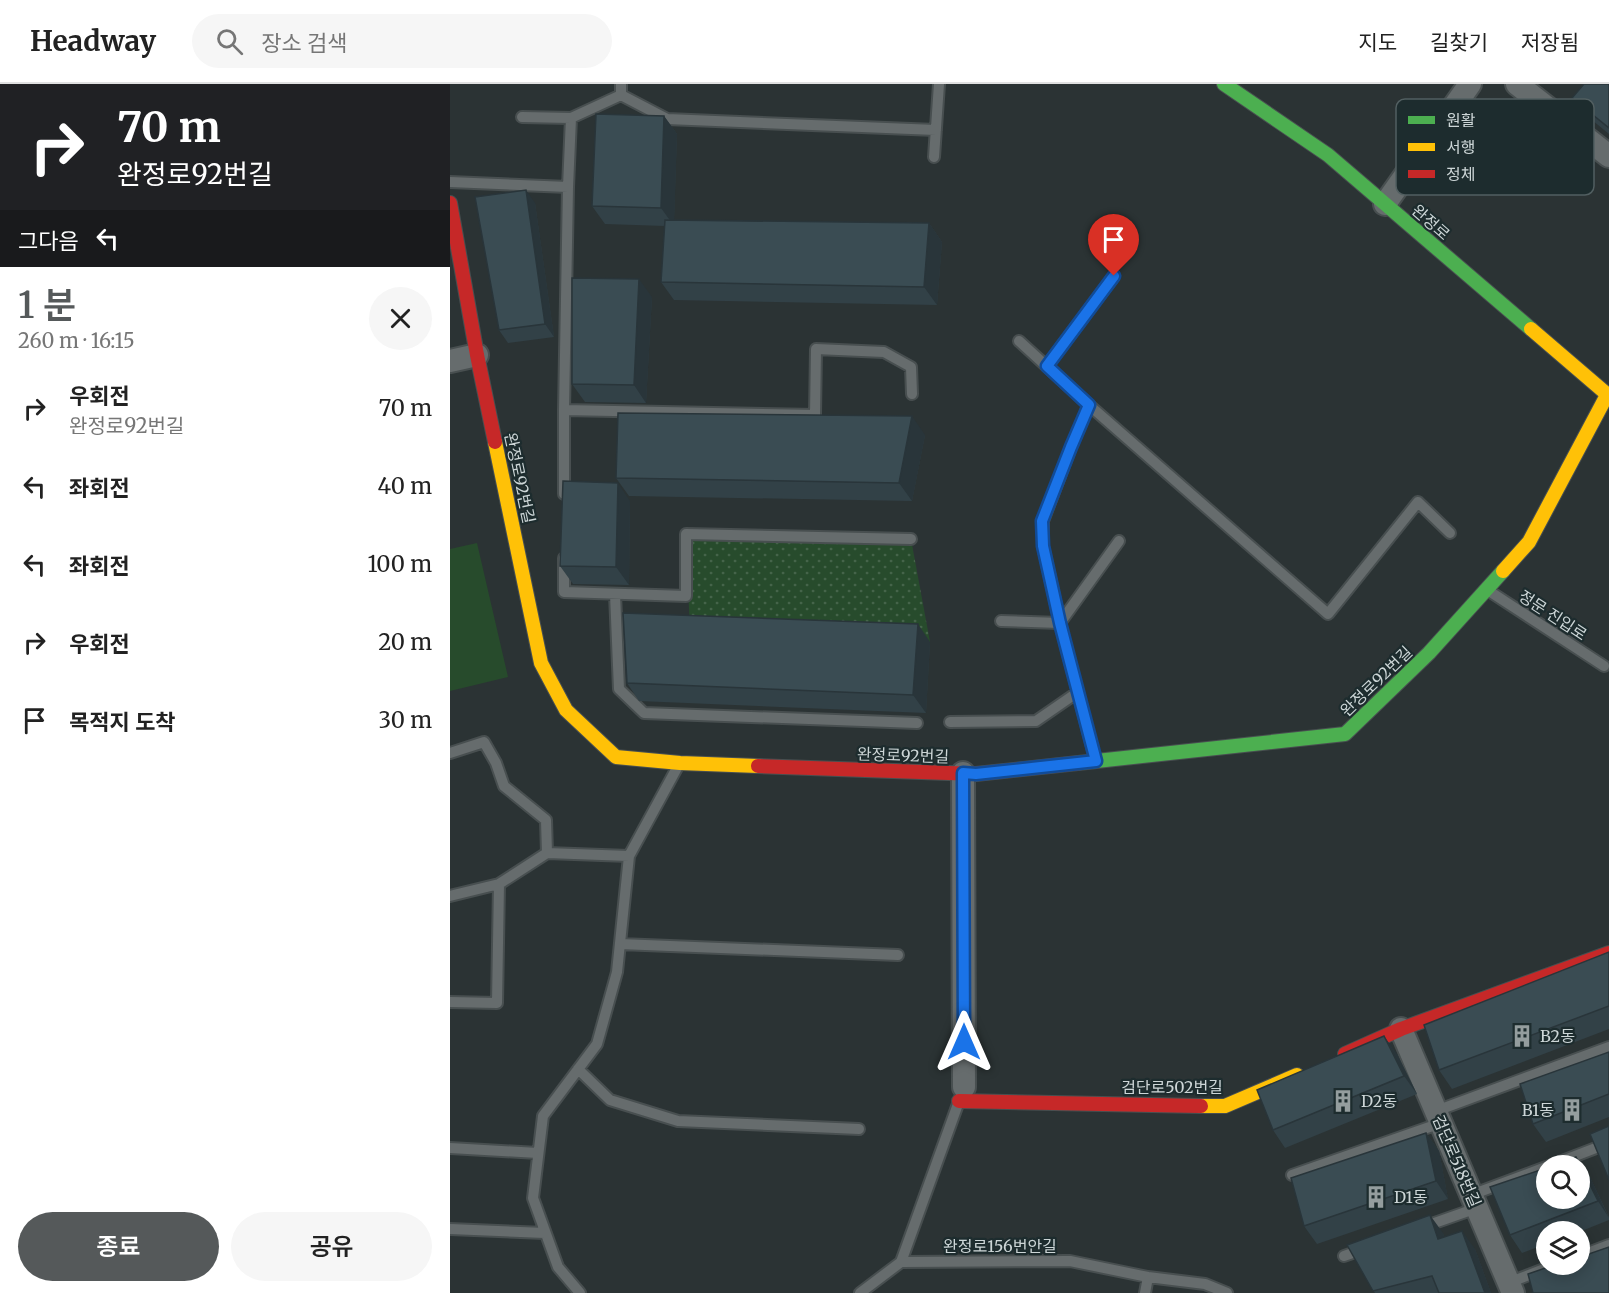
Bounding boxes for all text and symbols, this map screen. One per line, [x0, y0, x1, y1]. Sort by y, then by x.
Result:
search box [192, 14, 612, 68]
text: Headway [30, 23, 156, 59]
icon: search [213, 25, 246, 58]
text: 장소 검색 [261, 29, 347, 57]
text: 지도 [1358, 29, 1397, 56]
text: 길찾기 [1430, 29, 1488, 56]
text: 저장됨 [1521, 29, 1579, 56]
legend [1396, 99, 1594, 195]
text: 70 m [117, 101, 221, 153]
icon: right [18, 108, 96, 186]
text: 원활 [1446, 110, 1476, 130]
text: 서행 [1446, 137, 1475, 157]
text: 완정로92번길 [117, 157, 273, 191]
text: 정체 [1446, 164, 1475, 184]
street label: 완정로 [1408, 200, 1454, 244]
pin [1088, 214, 1139, 276]
icon: left [91, 222, 124, 255]
icon: arrive [1097, 223, 1130, 256]
text: 그다음 [18, 227, 79, 255]
text: 1 분 [18, 283, 76, 328]
button: close [369, 287, 432, 350]
text: 260 m · 16:15 [18, 328, 135, 353]
text: 우회전 [69, 382, 130, 410]
icon: right [18, 392, 51, 425]
text: 70 m [379, 394, 432, 422]
text: 완정로92번길 [69, 413, 184, 438]
street label: 완정로92번길 [501, 431, 539, 525]
icon: left [18, 470, 51, 503]
text: 40 m [377, 472, 432, 500]
text: 좌회전 [69, 474, 130, 502]
icon: left [18, 548, 51, 581]
text: 100 m [367, 550, 432, 578]
text: 좌회전 [69, 552, 130, 580]
street label: 정문 진입로 [1515, 586, 1591, 645]
icon: right [18, 626, 51, 659]
text: 20 m [378, 628, 432, 656]
text: 우회전 [69, 630, 130, 658]
street label: 완정로92번길 [1336, 642, 1416, 720]
icon: arrive [18, 704, 51, 737]
text: 30 m [378, 706, 432, 734]
text: 목적지 도착 [69, 708, 175, 736]
street label: 완정로92번길 [857, 743, 949, 767]
position arrow [932, 1010, 996, 1074]
building icon: B2동 [1509, 1023, 1535, 1049]
place label: B2동 [1540, 1026, 1575, 1046]
street label: 검단로502번길 [1121, 1077, 1223, 1097]
building icon: D2동 [1330, 1088, 1356, 1114]
place label: D2동 [1361, 1091, 1397, 1111]
building icon: B1동 [1559, 1097, 1585, 1123]
place label: B1동 [1522, 1100, 1554, 1120]
street label: 검단로518번길 [1429, 1112, 1485, 1210]
map controls [1536, 1155, 1590, 1275]
button: search [1536, 1155, 1590, 1209]
building icon: D1동 [1363, 1184, 1389, 1210]
place label: D1동 [1394, 1187, 1428, 1207]
button: 종료 [18, 1212, 219, 1281]
button: 공유 [231, 1212, 432, 1281]
button: layers [1536, 1221, 1590, 1275]
street label: 완정로156번안길 [943, 1236, 1057, 1256]

